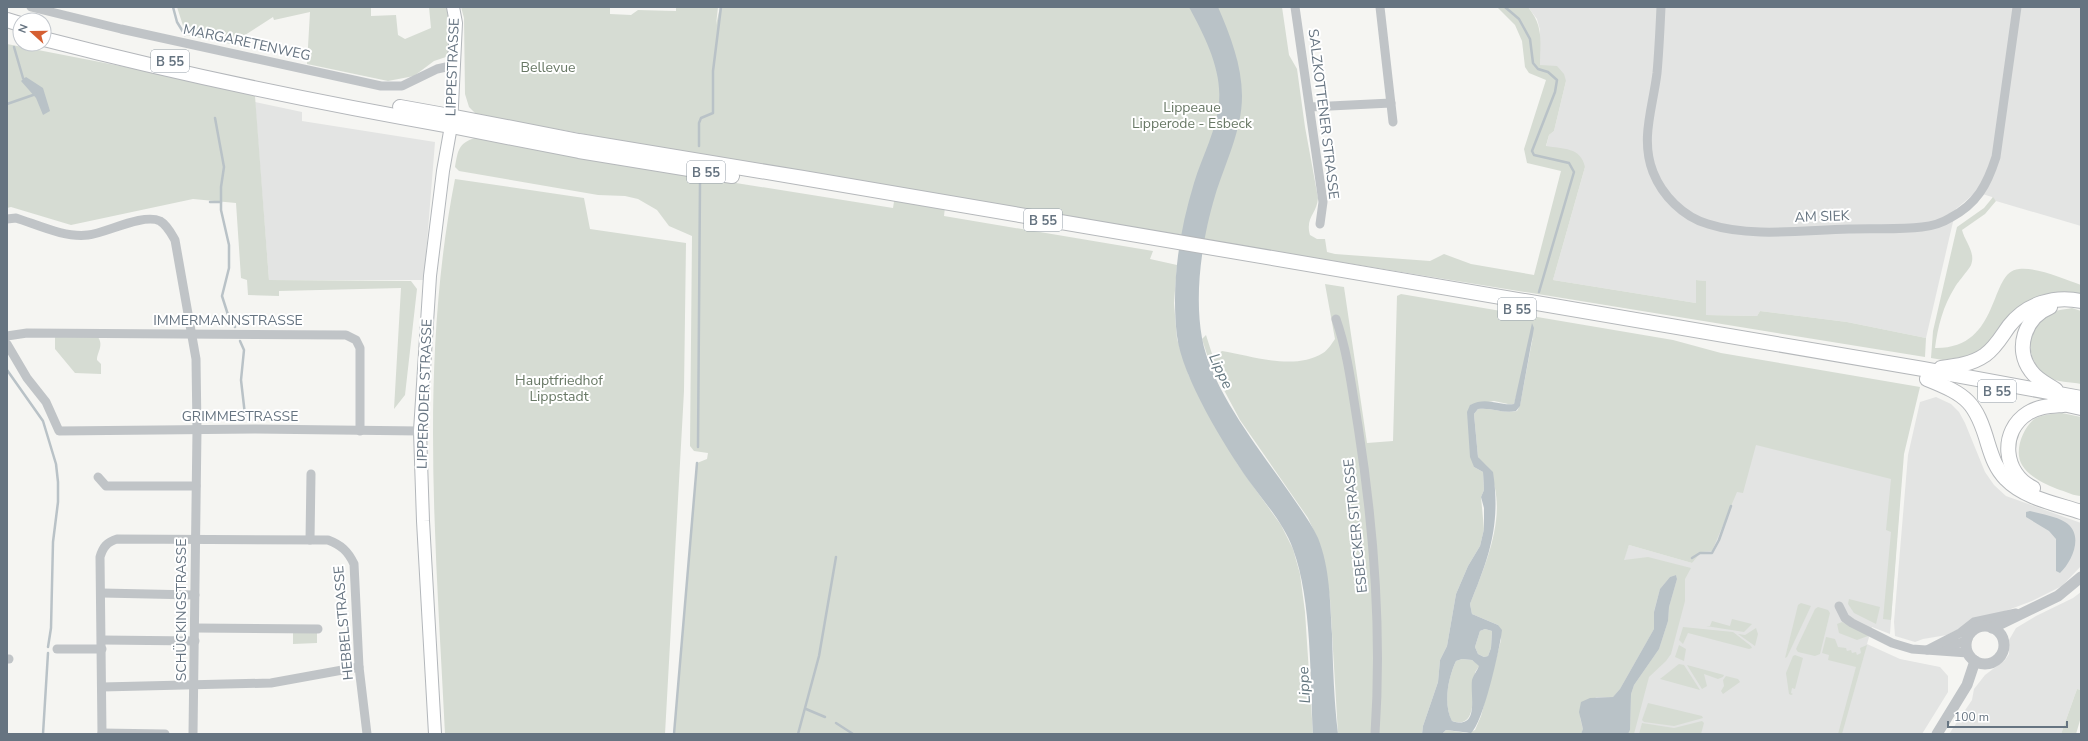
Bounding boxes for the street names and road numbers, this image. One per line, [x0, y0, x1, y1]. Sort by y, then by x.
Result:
street label: LIPPESTRASSE [441, 17, 464, 117]
street label: MARGARETENWEG [181, 20, 312, 65]
street label: SALZKOTTENER STRASSE [1304, 28, 1343, 200]
road number: B 55 [151, 50, 189, 72]
road number: B 55 [687, 161, 725, 183]
street label: AM SIEK [1794, 206, 1850, 227]
road number: B 55 [1024, 209, 1062, 231]
road number: B 55 [1498, 298, 1536, 320]
street label: IMMERMANNSTRASSE [153, 311, 303, 330]
street label: LIPPERODER STRASSE [412, 319, 437, 469]
road number: B 55 [1978, 380, 2016, 402]
street label: GRIMMESTRASSE [182, 407, 298, 426]
street label: ESBECKER STRASSE [1339, 458, 1372, 594]
street label: SCHÜCKINGSTRASSE [172, 539, 191, 681]
street label: HEBBELSTRASSE [329, 565, 358, 681]

